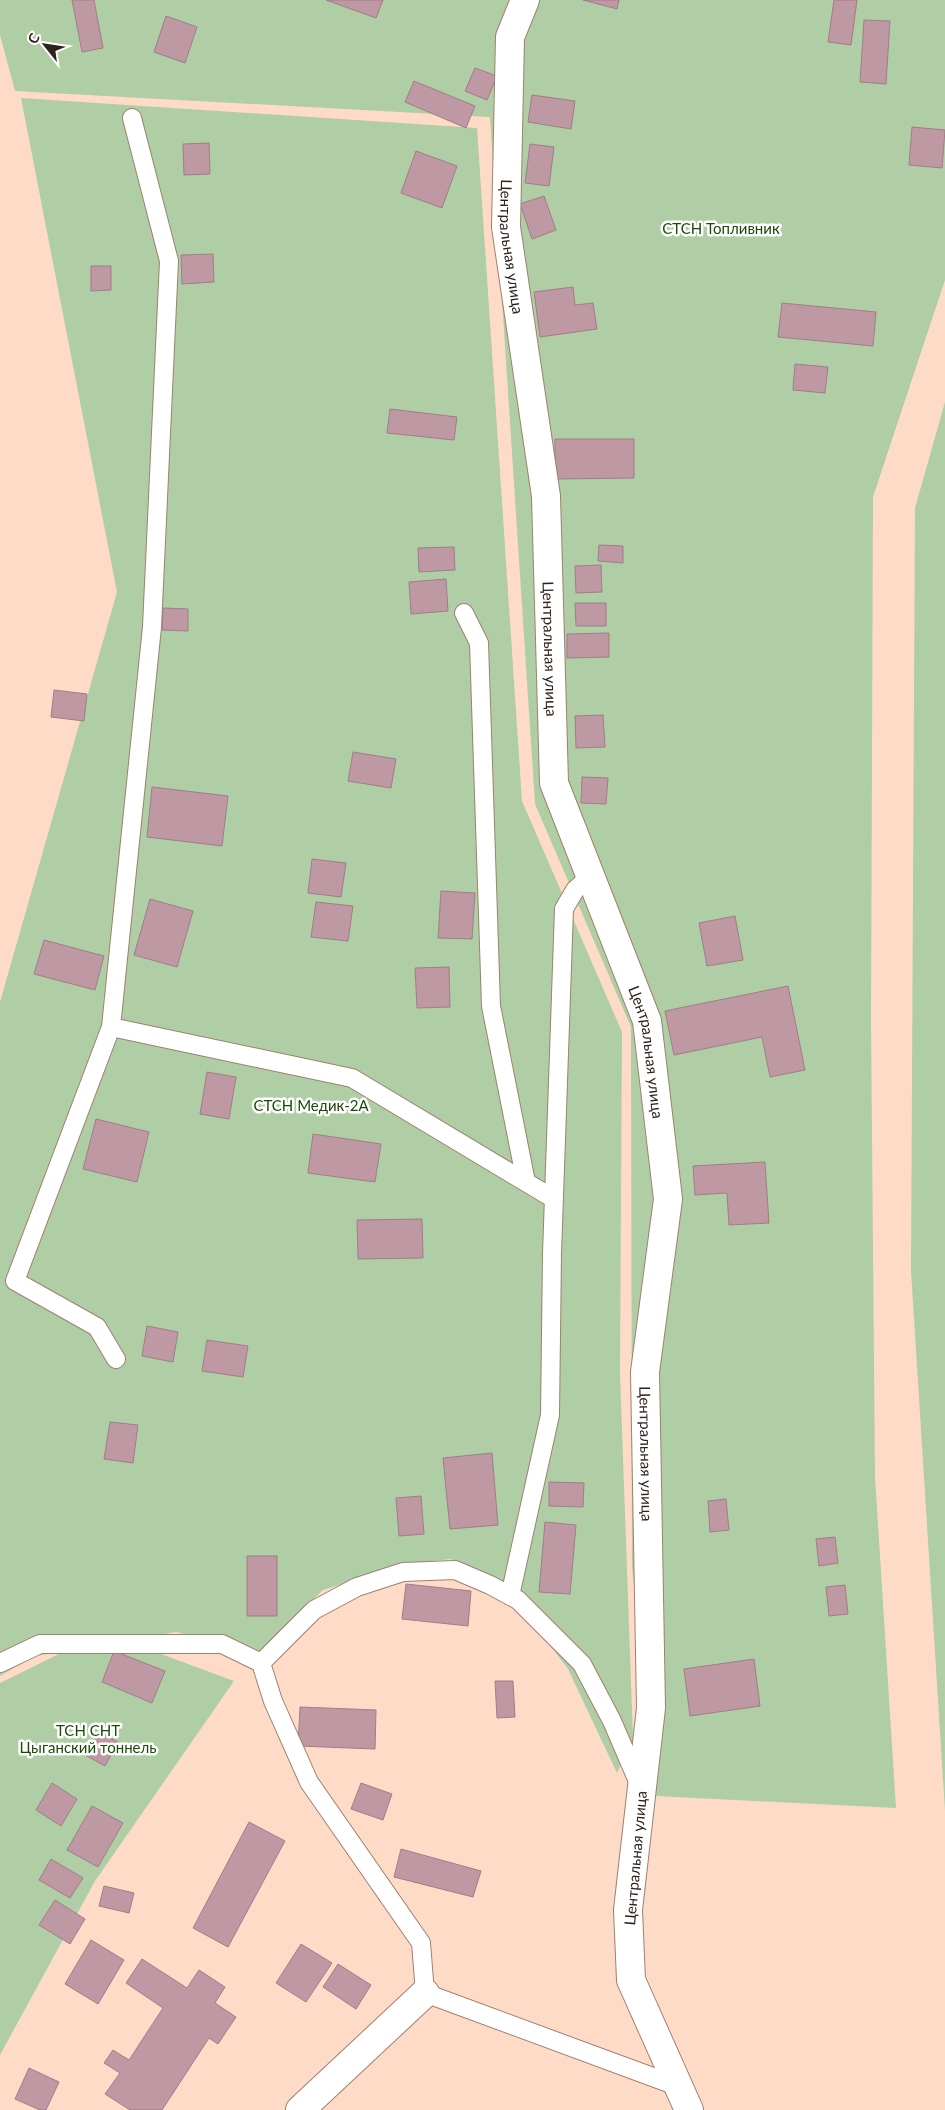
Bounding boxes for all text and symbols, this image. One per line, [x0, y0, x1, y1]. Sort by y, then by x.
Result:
north arrow [20, 20, 70, 70]
text: С [24, 29, 43, 47]
street label: Центральная улица [497, 179, 528, 315]
park label: СТСН Топливник [662, 219, 780, 237]
street label: Центральная улица [539, 581, 561, 717]
street label: Центральная улица [625, 983, 667, 1119]
park label: СТСН Медик-2А [253, 1096, 369, 1114]
street label: Центральная улица [636, 1386, 657, 1521]
park label: ТСН СНТ Цыганский тоннель [20, 1721, 156, 1756]
street label: Центральная улица [620, 1790, 650, 1926]

